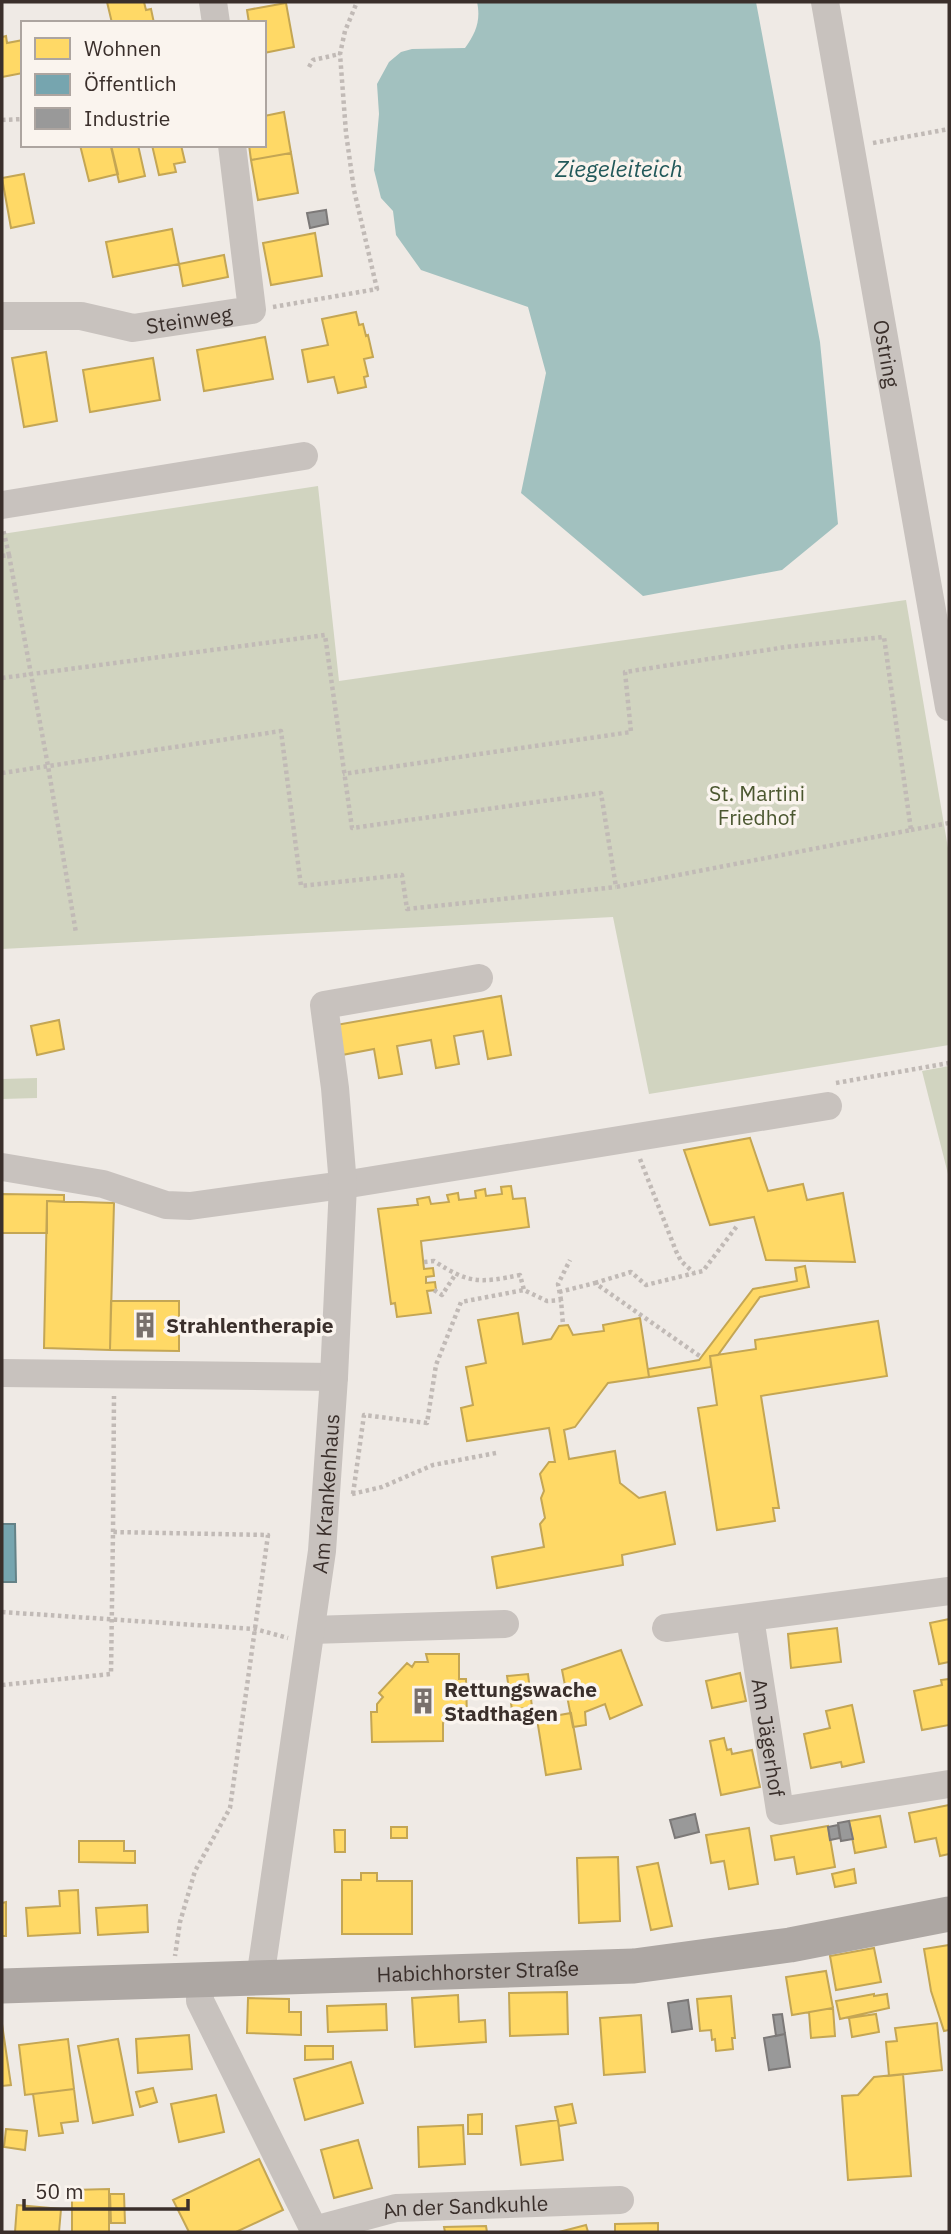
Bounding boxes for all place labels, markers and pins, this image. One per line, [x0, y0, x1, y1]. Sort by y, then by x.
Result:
building icon: Strahlentherapie [130, 1310, 160, 1340]
place label: Strahlentherapie [166, 1311, 334, 1339]
place label: Rettungswache Stadthagen [444, 1675, 597, 1727]
building icon: Rettungswache Stadthagen [408, 1686, 438, 1716]

